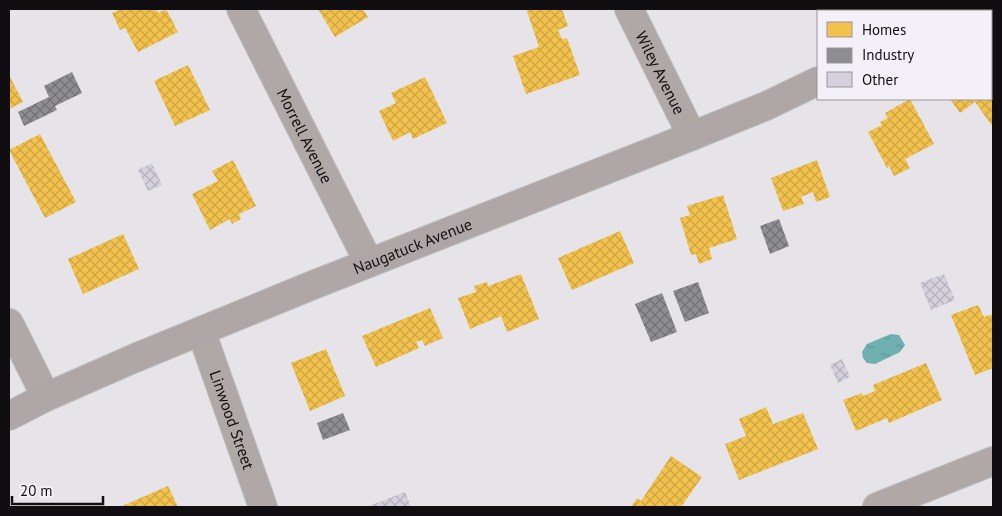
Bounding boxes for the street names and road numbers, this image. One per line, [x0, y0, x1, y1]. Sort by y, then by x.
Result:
street label: Wiley Avenue [631, 28, 690, 118]
street label: Morrell Avenue [273, 85, 337, 187]
street label: Naugatuck Avenue [350, 214, 475, 278]
street label: Linwood Street [206, 367, 259, 473]

